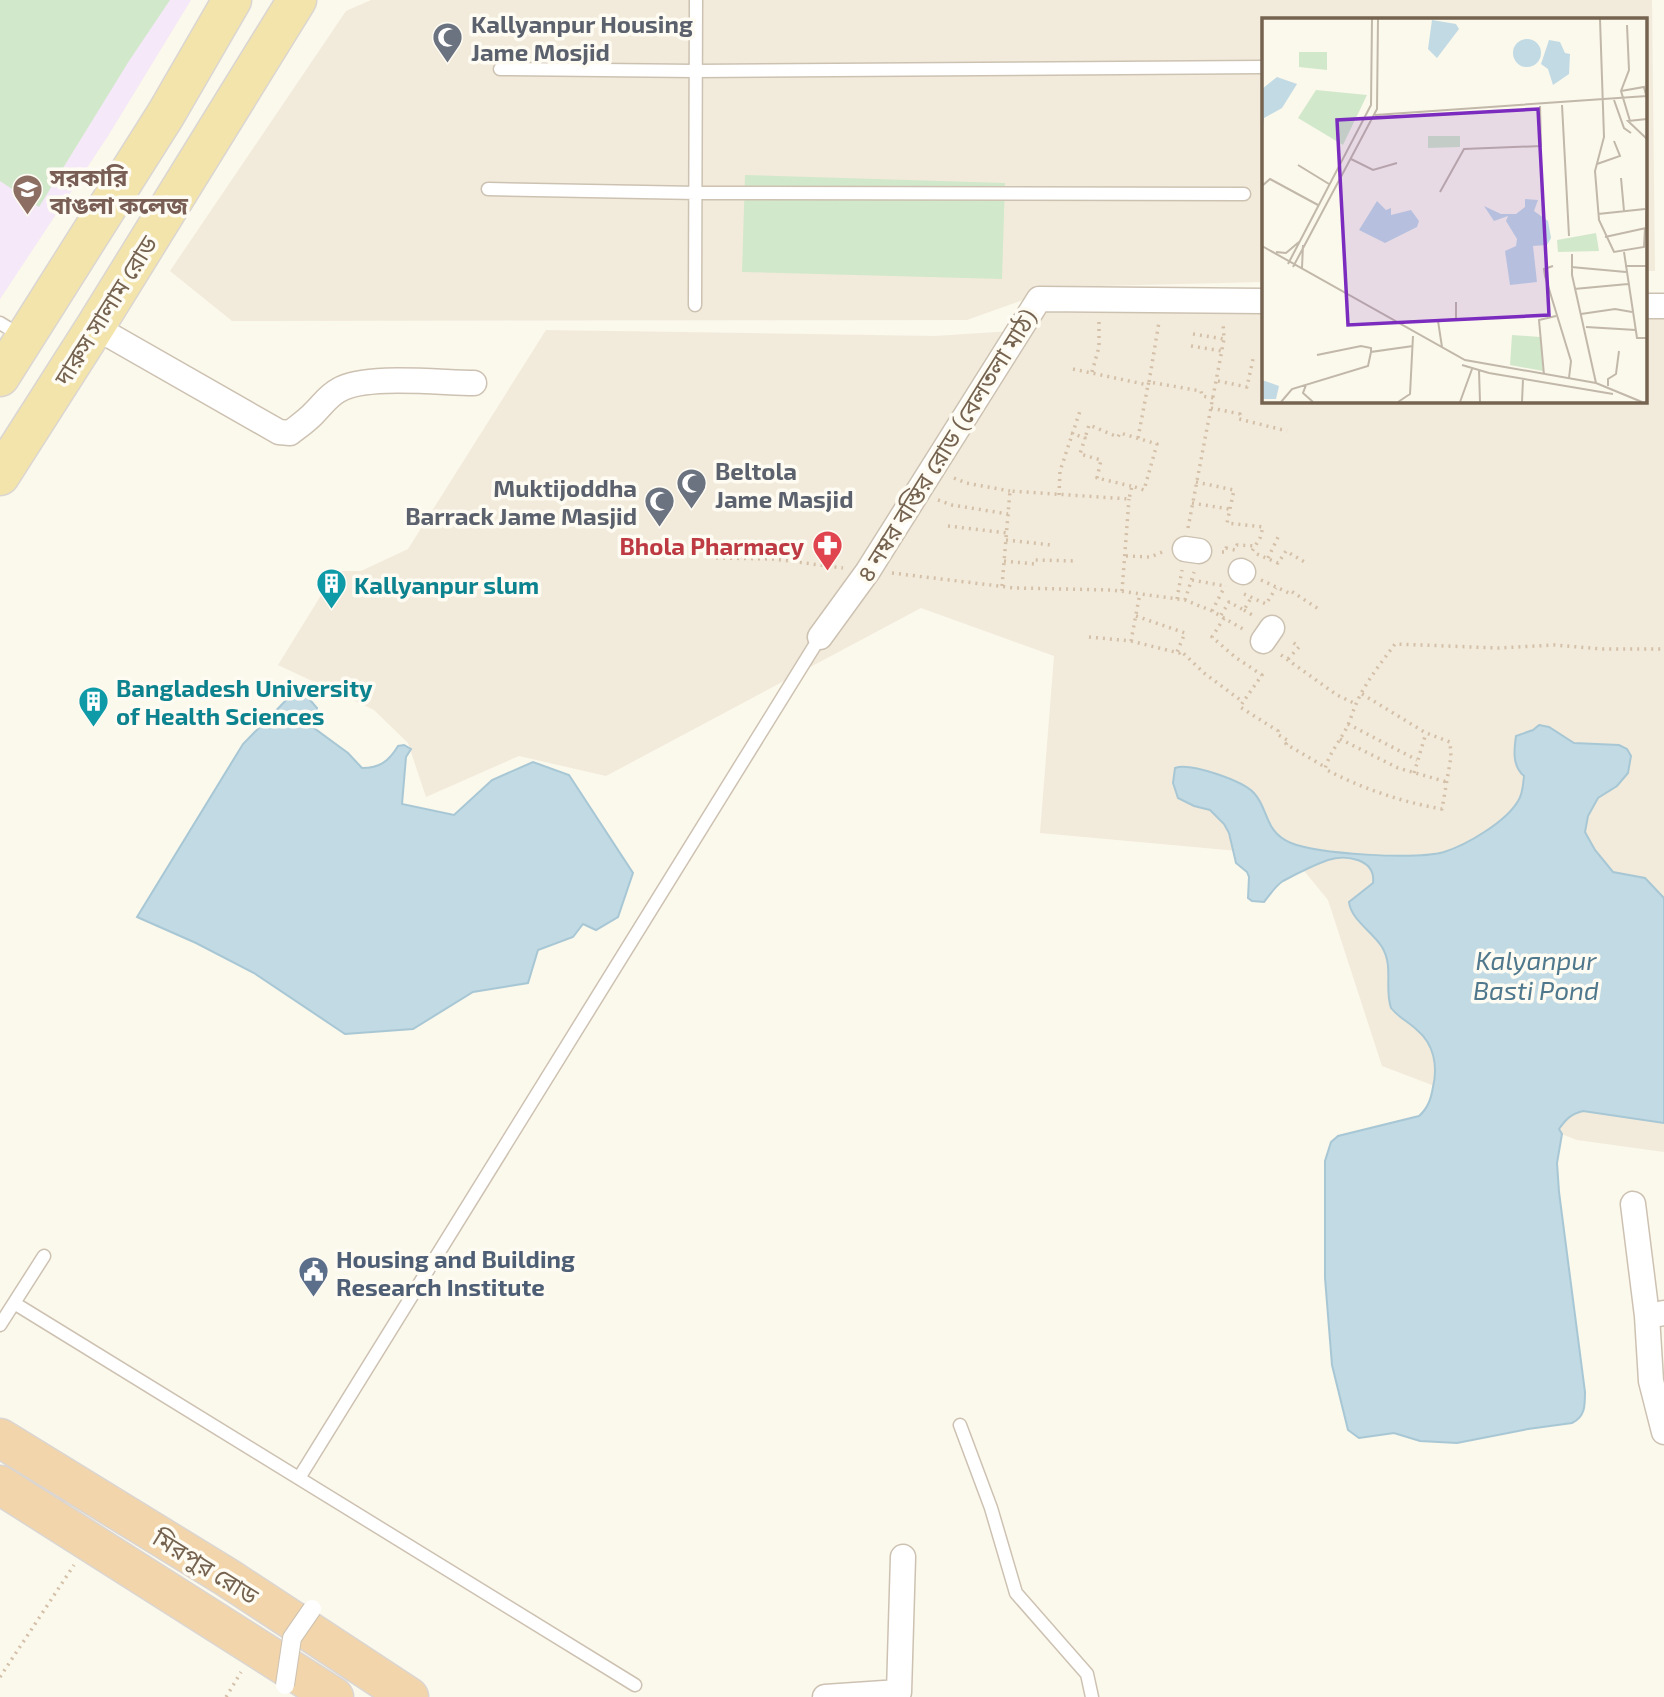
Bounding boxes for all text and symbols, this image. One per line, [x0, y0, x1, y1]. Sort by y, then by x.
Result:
place label: Kallyanpur Housing Jame Mosjid [471, 9, 693, 66]
inset map [1262, 18, 1646, 402]
mosque icon: Kallyanpur Housing Jame Mosjid [431, 20, 465, 64]
place label: সরকারি বাঙলা কলেজ [49, 162, 188, 219]
school or university icon: সরকারি বাঙলা কলেজ [10, 173, 44, 217]
street label: দারুস সালাম রোড [47, 229, 163, 391]
street label: ৪ নম্বর বস্তির রোড (বেলতলা মাঠ) [850, 303, 1042, 587]
place label: Beltola Jame Masjid [715, 456, 853, 513]
mosque icon: Beltola Jame Masjid [675, 467, 709, 511]
place label: Muktijoddha Barrack Jame Masjid [405, 473, 637, 530]
mosque icon: Muktijoddha Barrack Jame Masjid [643, 484, 677, 528]
pharmacy icon: Bhola Pharmacy [810, 528, 844, 572]
place label: Bhola Pharmacy [620, 531, 804, 560]
building icon: Kallyanpur slum [314, 567, 348, 611]
place label: Kallyanpur slum [354, 570, 539, 599]
place label: Bangladesh University of Health Sciences [116, 673, 373, 730]
building icon: Bangladesh University of Health Sciences [76, 684, 110, 728]
water label: Kalyanpur Basti Pond [1473, 944, 1599, 1005]
place label: Housing and Building Research Institute [336, 1244, 575, 1301]
public building icon: Housing and Building Research Institute [296, 1255, 330, 1299]
street label: মিরপুর রোড [147, 1522, 265, 1611]

